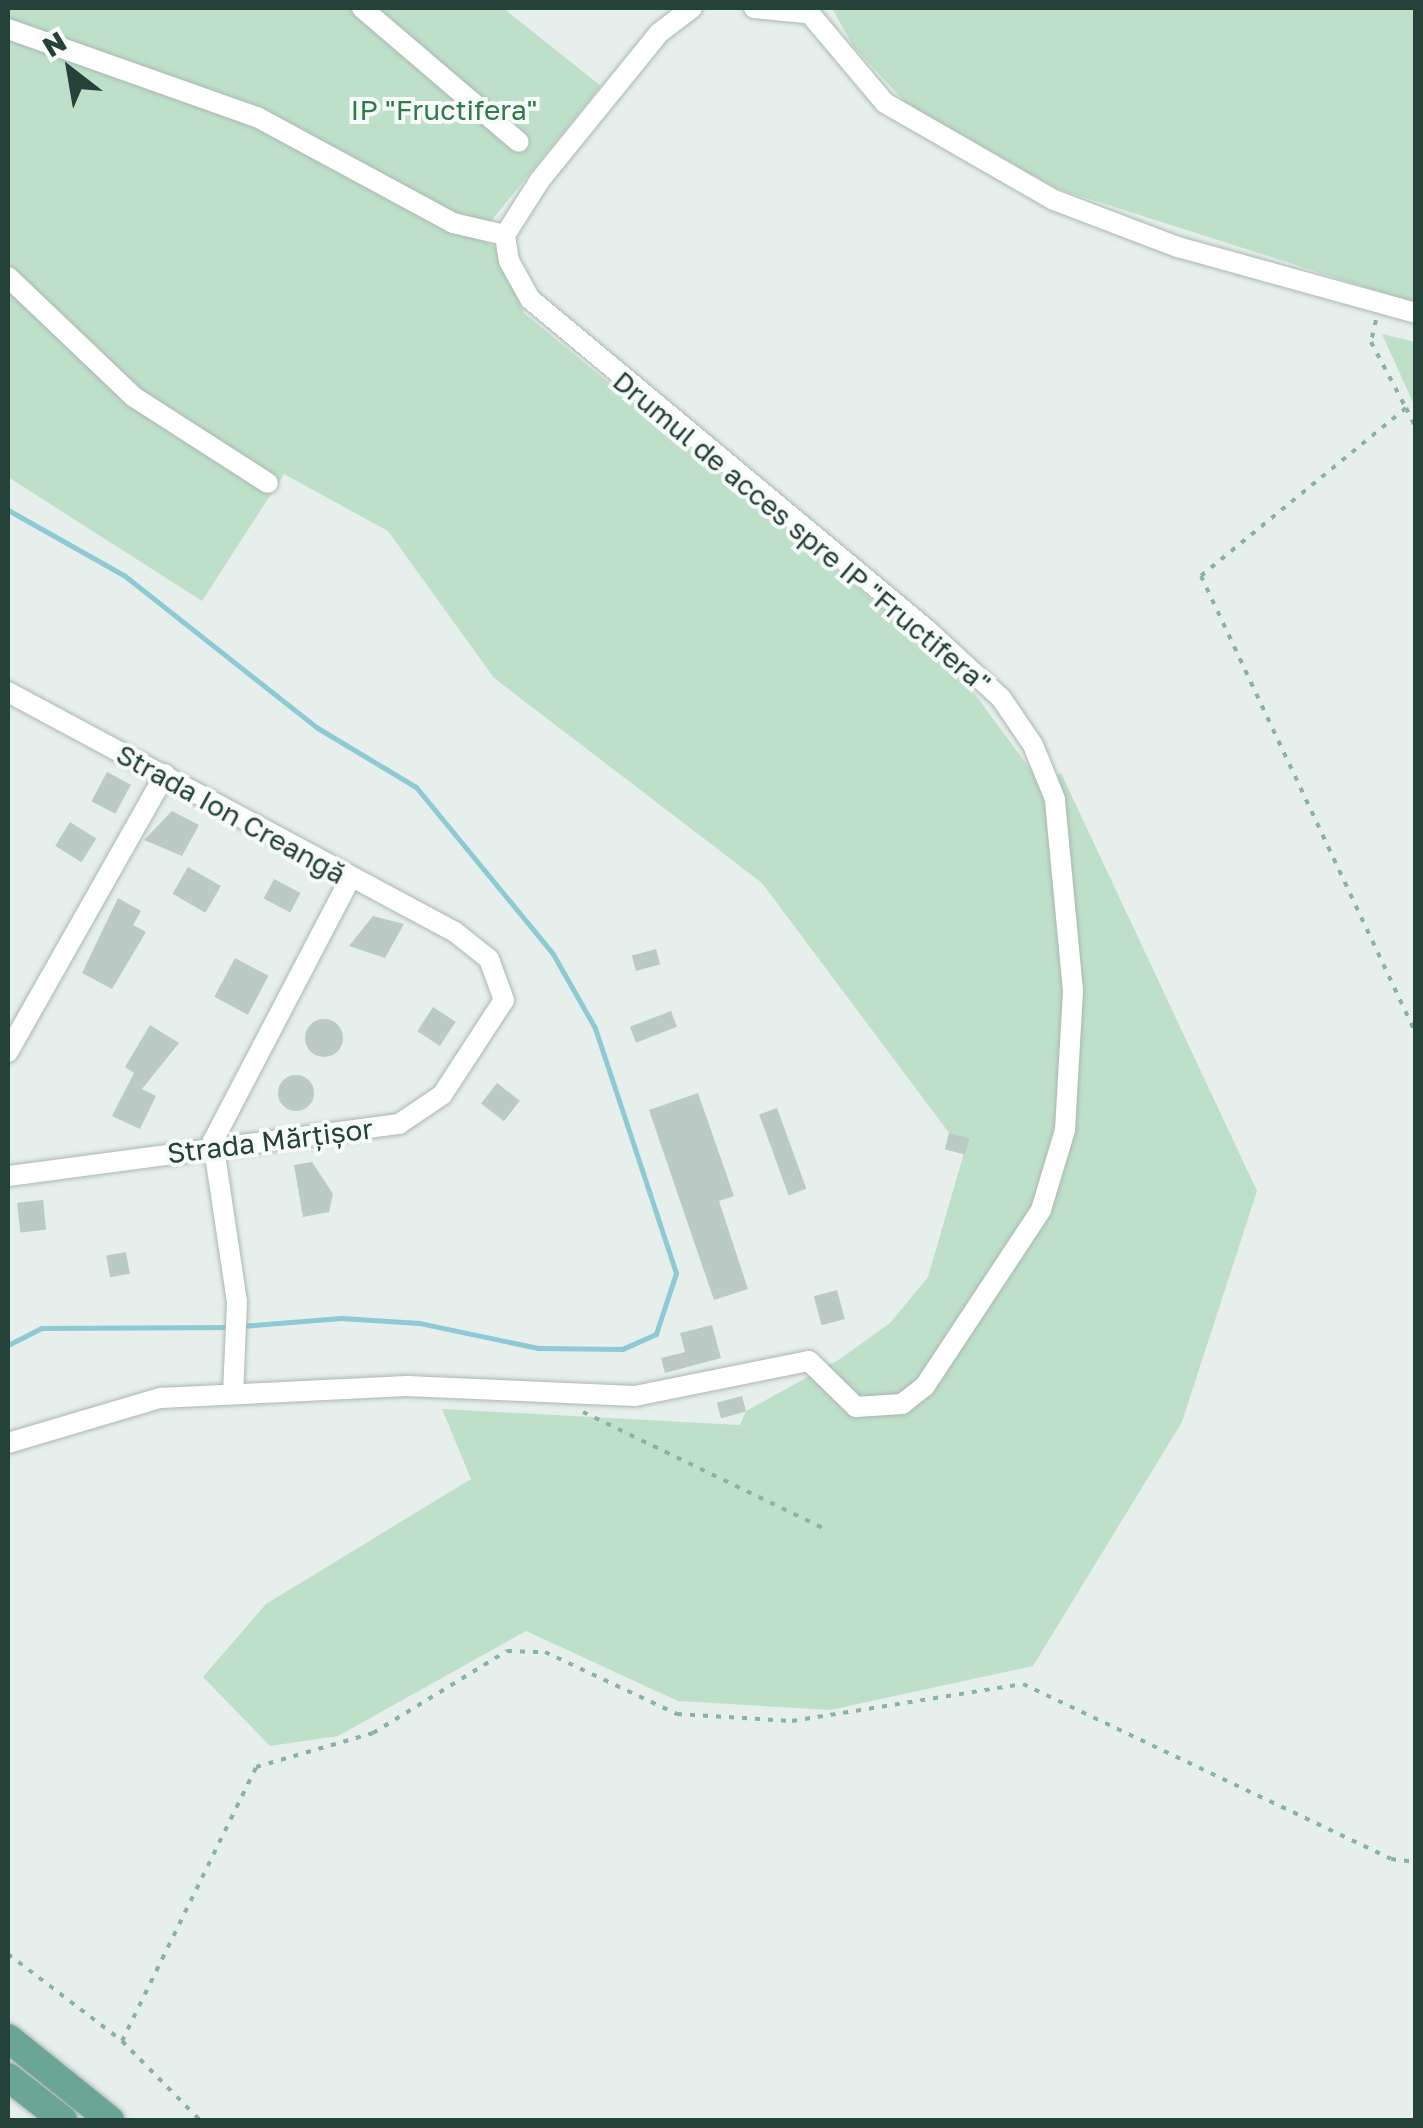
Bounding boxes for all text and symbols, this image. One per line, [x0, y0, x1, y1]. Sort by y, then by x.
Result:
north arrow [20, 20, 120, 120]
text: N [37, 24, 72, 63]
park label: IP "Fructifera" [351, 93, 537, 127]
street label: Drumul de acces spre IP "Fructifera" [606, 364, 998, 700]
street label: Strada Ion Creangă [111, 737, 351, 891]
street label: Strada Mărțișor [165, 1112, 375, 1170]

